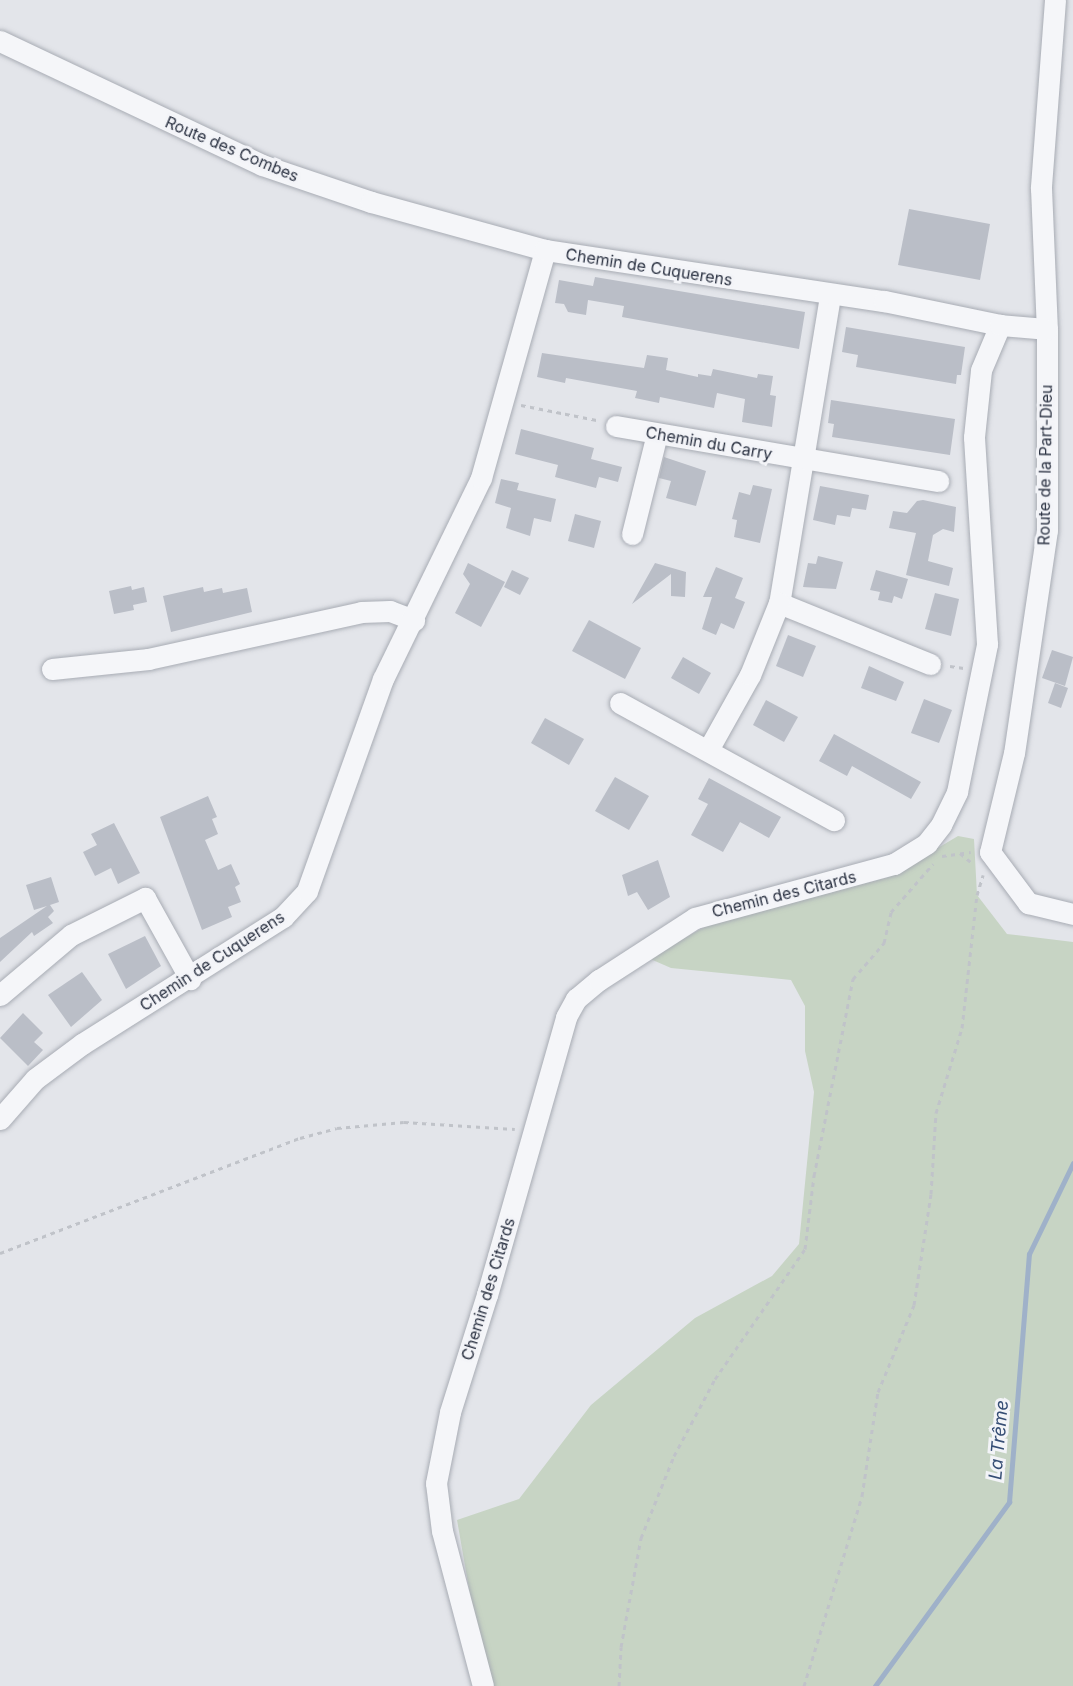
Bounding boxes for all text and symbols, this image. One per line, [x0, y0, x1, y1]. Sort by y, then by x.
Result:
street label: Route des Combes [162, 112, 302, 186]
street label: Chemin de Cuquerens [564, 244, 734, 290]
street label: Route de la Part-Dieu [1034, 384, 1056, 546]
street label: Chemin du Carry [644, 422, 774, 464]
street label: Chemin des Citards [710, 867, 858, 921]
street label: Chemin de Cuquerens [136, 907, 288, 1015]
street label: Chemin des Citards [457, 1215, 519, 1363]
water label: La Trême [985, 1399, 1013, 1481]

